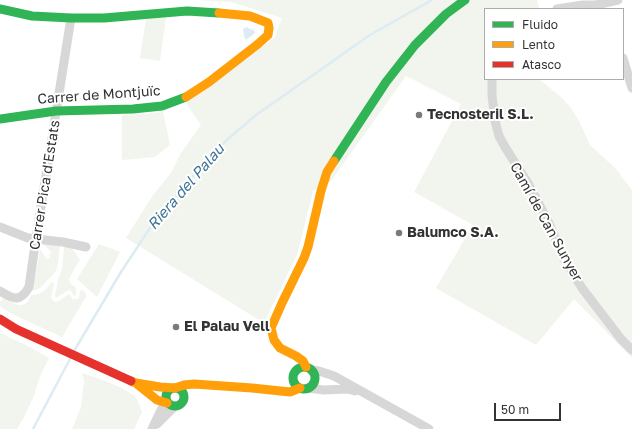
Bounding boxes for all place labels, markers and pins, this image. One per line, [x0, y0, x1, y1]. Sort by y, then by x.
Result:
place label: Tecnosteril S.L. [427, 107, 534, 123]
marker: Tecnosteril S.L. [414, 110, 424, 120]
place label: Balumco S.A. [407, 225, 499, 241]
marker: Balumco S.A. [394, 228, 404, 238]
place label: El Palau Vell [184, 319, 270, 335]
marker: El Palau Vell [171, 322, 181, 332]

